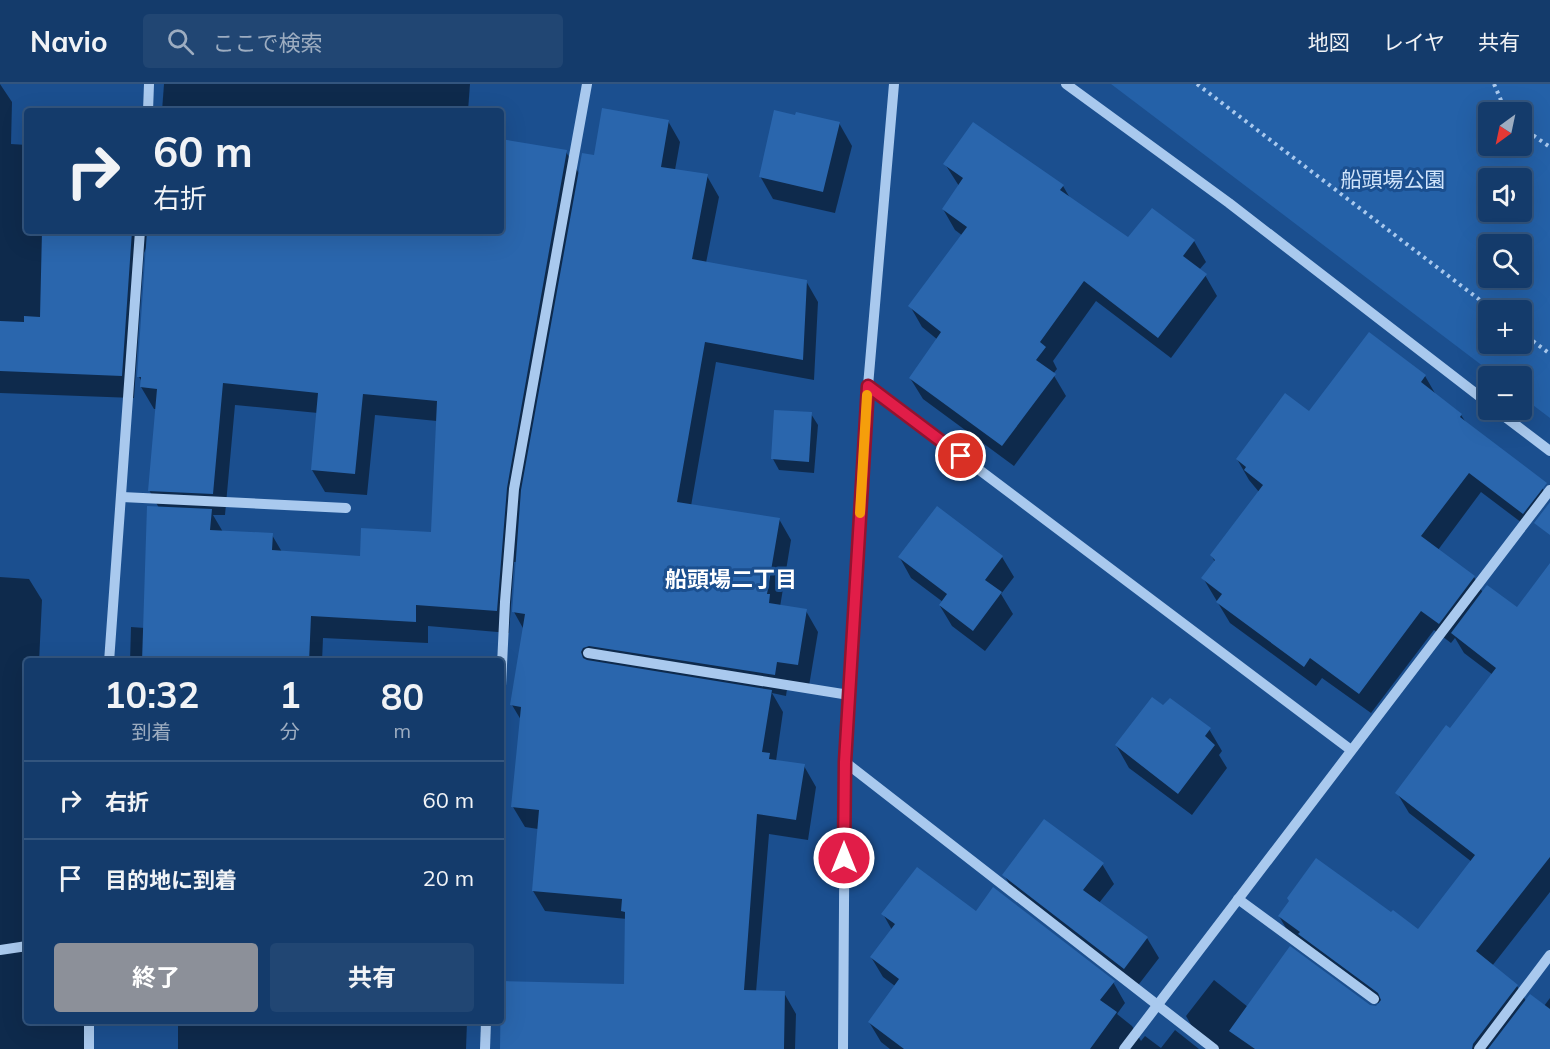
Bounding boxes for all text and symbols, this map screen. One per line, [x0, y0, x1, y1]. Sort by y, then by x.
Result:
search box [143, 14, 563, 68]
text: Navio [30, 24, 107, 59]
icon: search [164, 25, 197, 58]
text: ここで検索 [212, 29, 323, 57]
text: 地図 [1308, 29, 1350, 55]
text: レイヤ [1383, 29, 1445, 55]
text: 共有 [1478, 29, 1520, 55]
north arrow [1478, 102, 1532, 156]
map controls [1478, 102, 1532, 420]
text: 60 m [153, 125, 253, 178]
icon: right [54, 132, 132, 210]
park label: 船頭場公園 [1341, 166, 1446, 192]
button: sound [1478, 168, 1532, 222]
text: 右折 [153, 181, 207, 215]
button: search [1478, 234, 1532, 288]
button: + [1478, 300, 1532, 354]
button: − [1478, 366, 1532, 420]
pin [935, 430, 986, 481]
icon: arrive [944, 439, 977, 472]
district label: 船頭場二丁目 [665, 565, 797, 593]
text: 10:32 [104, 672, 199, 717]
text: 1 [279, 672, 301, 717]
text: 80 [381, 674, 424, 719]
text: m [394, 718, 411, 743]
text: 到着 [132, 719, 172, 744]
text: 分 [280, 719, 300, 744]
icon: right [54, 784, 87, 817]
text: 60 m [423, 786, 474, 814]
text: 右折 [105, 788, 149, 816]
position arrow [812, 826, 876, 890]
icon: arrive [54, 862, 87, 895]
text: 20 m [423, 864, 474, 892]
text: 目的地に到着 [105, 866, 237, 894]
button: 終了 [54, 943, 258, 1012]
button: 共有 [270, 943, 474, 1012]

